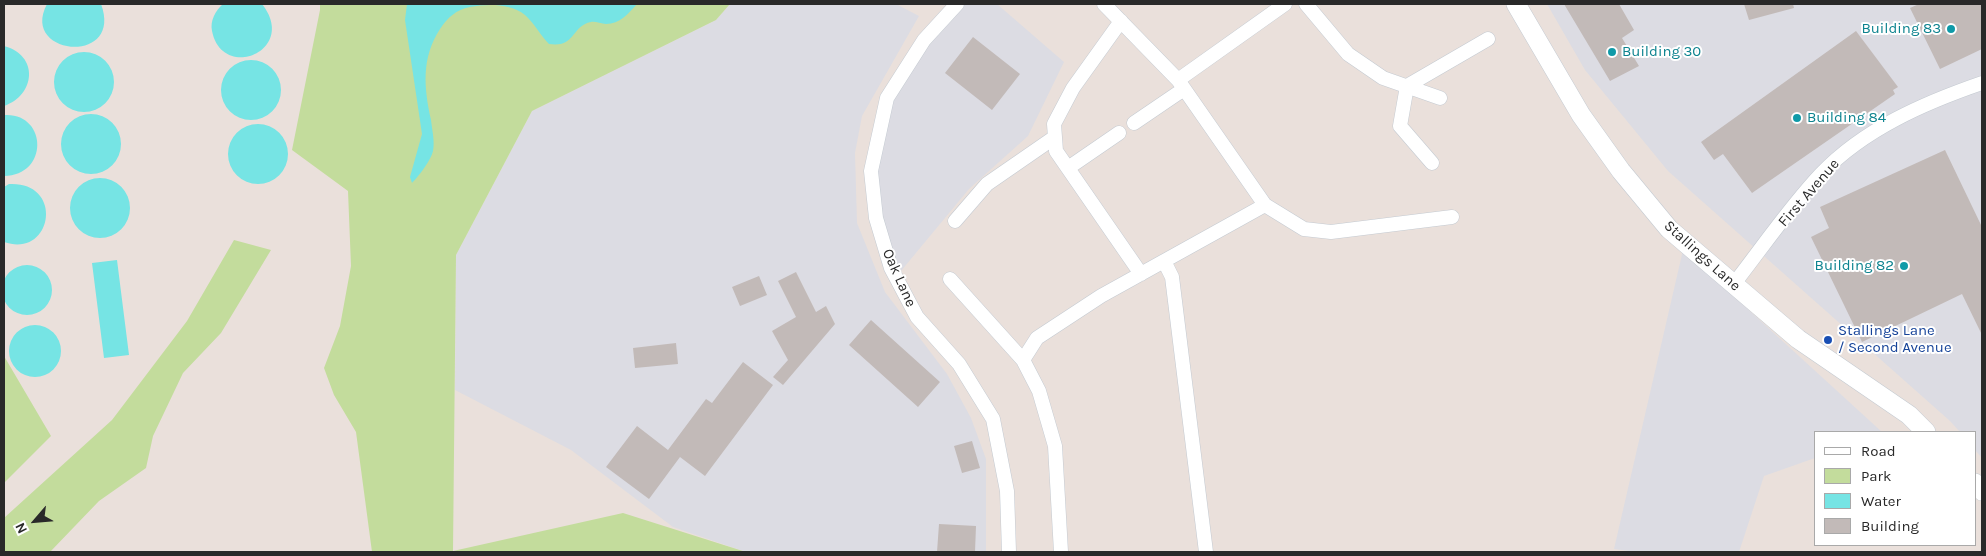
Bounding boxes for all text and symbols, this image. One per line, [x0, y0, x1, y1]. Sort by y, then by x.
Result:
place label: Building 83 [1861, 20, 1941, 38]
marker: Building 83 [1945, 23, 1957, 35]
place label: Building 30 [1622, 43, 1701, 61]
marker: Building 30 [1606, 46, 1618, 58]
place label: Building 84 [1807, 109, 1886, 127]
marker: Building 84 [1791, 112, 1803, 124]
street label: First Avenue [1775, 155, 1843, 231]
street label: Stallings Lane [1660, 217, 1744, 295]
street label: Oak Lane [878, 246, 920, 310]
place label: Building 82 [1815, 257, 1894, 275]
marker: Building 82 [1898, 260, 1910, 272]
place label: Stallings Lane / Second Avenue [1838, 322, 1952, 357]
marker: Stallings Lane / Second Avenue [1822, 334, 1834, 346]
legend [1814, 431, 1976, 546]
text: Road [1861, 442, 1896, 460]
text: Park [1861, 467, 1891, 485]
text: Water [1861, 492, 1901, 510]
north arrow [10, 496, 60, 546]
text: Building [1861, 517, 1919, 535]
text: N [11, 520, 31, 536]

